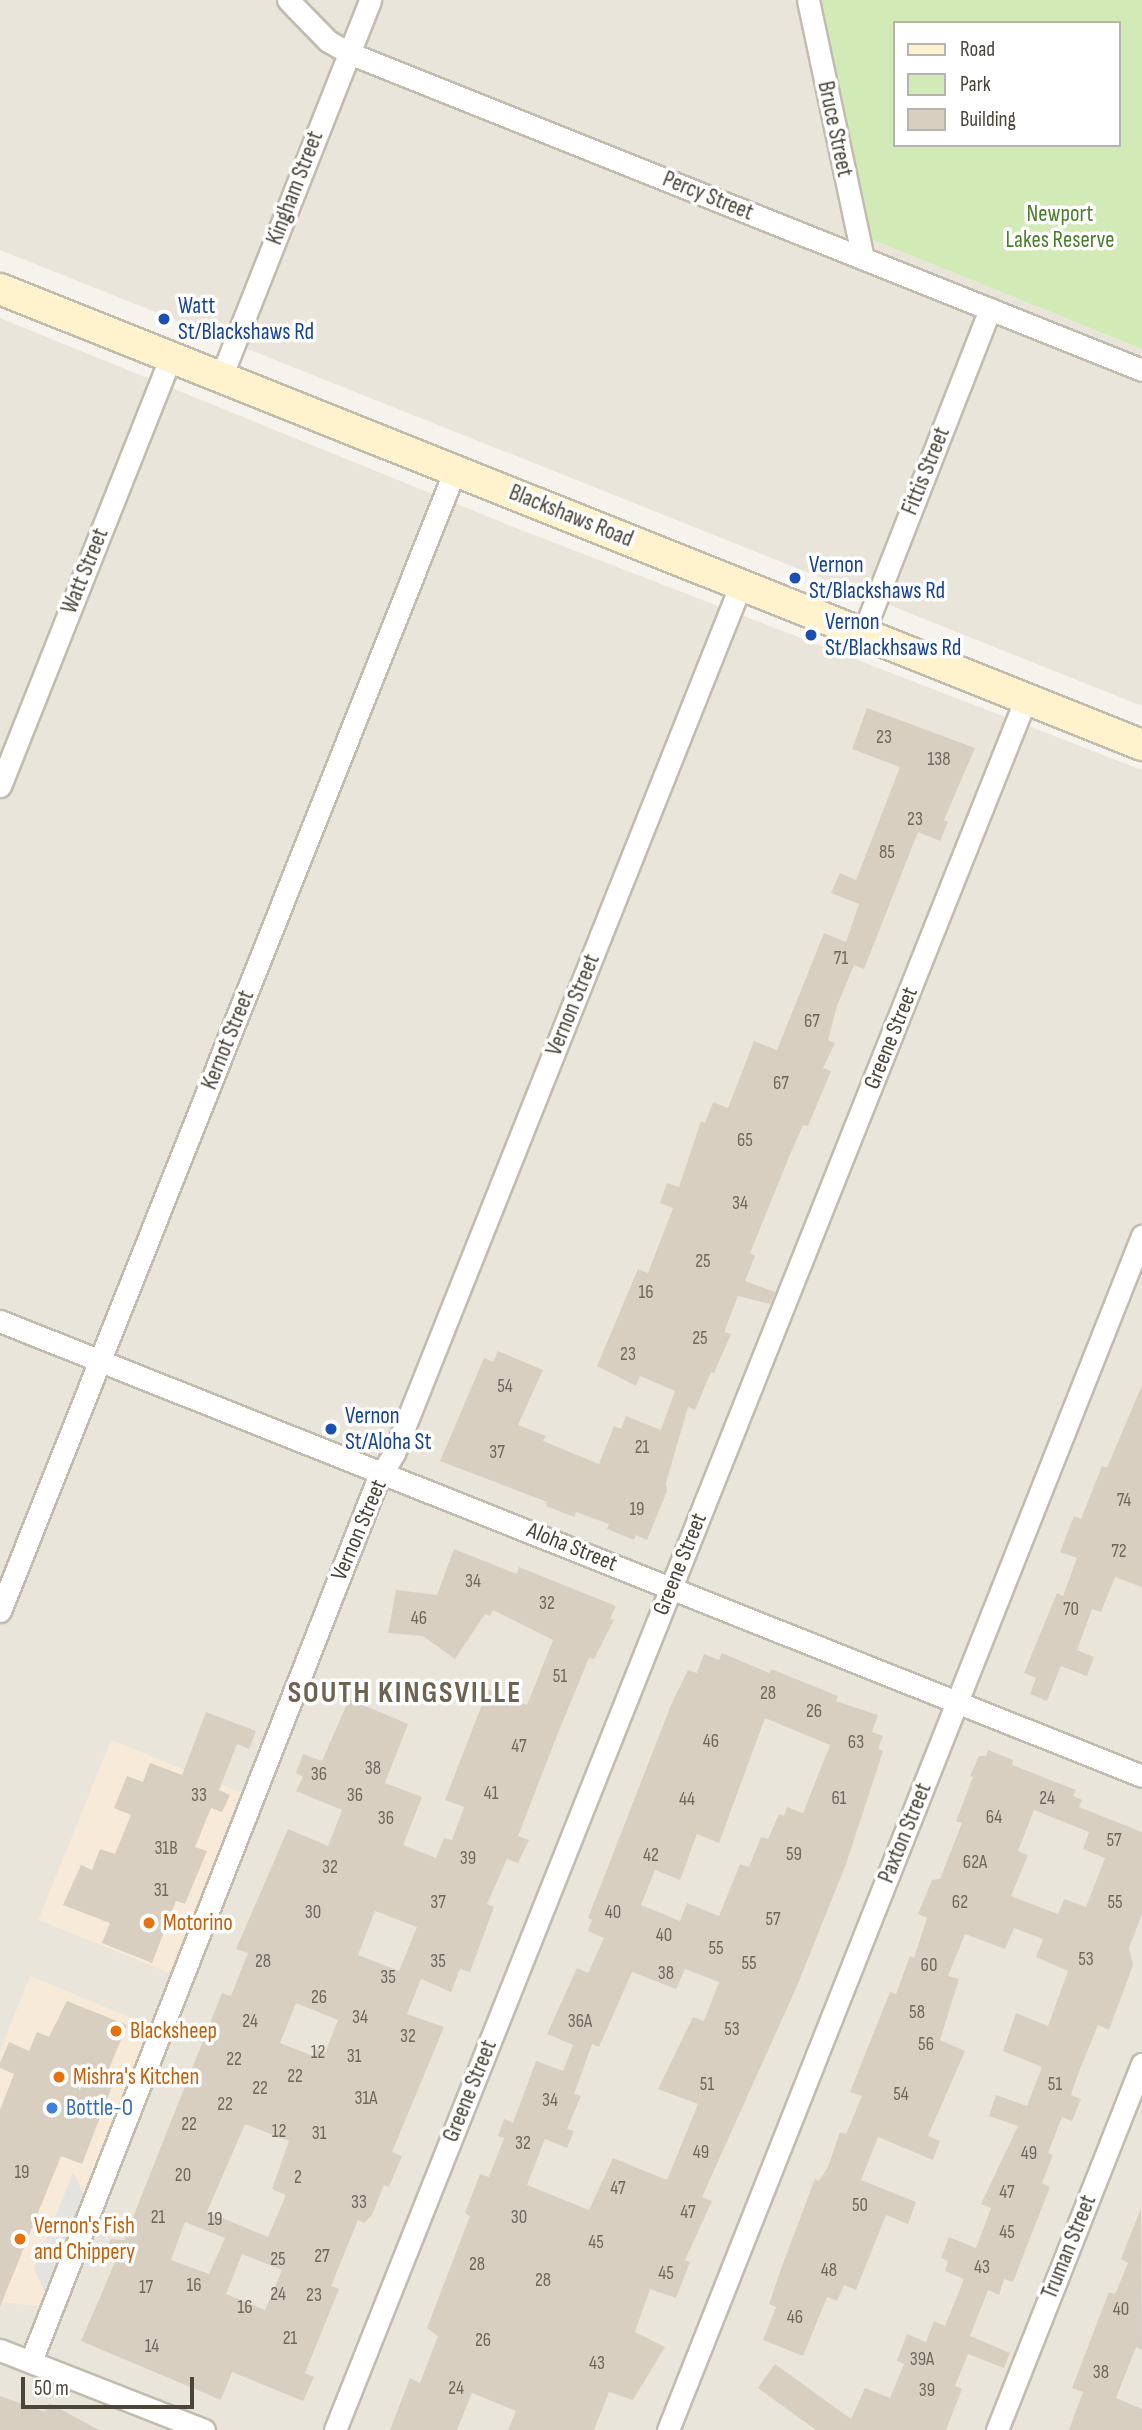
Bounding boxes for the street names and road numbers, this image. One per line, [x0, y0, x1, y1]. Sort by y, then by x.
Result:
street label: Bruce Street [811, 79, 859, 179]
street label: Kingham Street [261, 127, 329, 249]
street label: Percy Street [659, 165, 757, 227]
street label: Fittis Street [896, 423, 956, 519]
street label: Blackshaws Road [505, 479, 637, 553]
street label: Watt Street [55, 524, 115, 618]
street label: Vernon Street [540, 950, 606, 1060]
street label: Greene Street [858, 983, 924, 1093]
street label: Kernot Street [196, 986, 260, 1094]
street label: Vernon Street [325, 1475, 393, 1585]
street label: Greene Street [647, 1509, 713, 1619]
street label: Aloha Street [523, 1516, 621, 1578]
street label: Paxton Street [873, 1779, 937, 1887]
street label: Greene Street [437, 2036, 503, 2146]
street label: Truman Street [1036, 2191, 1102, 2303]

